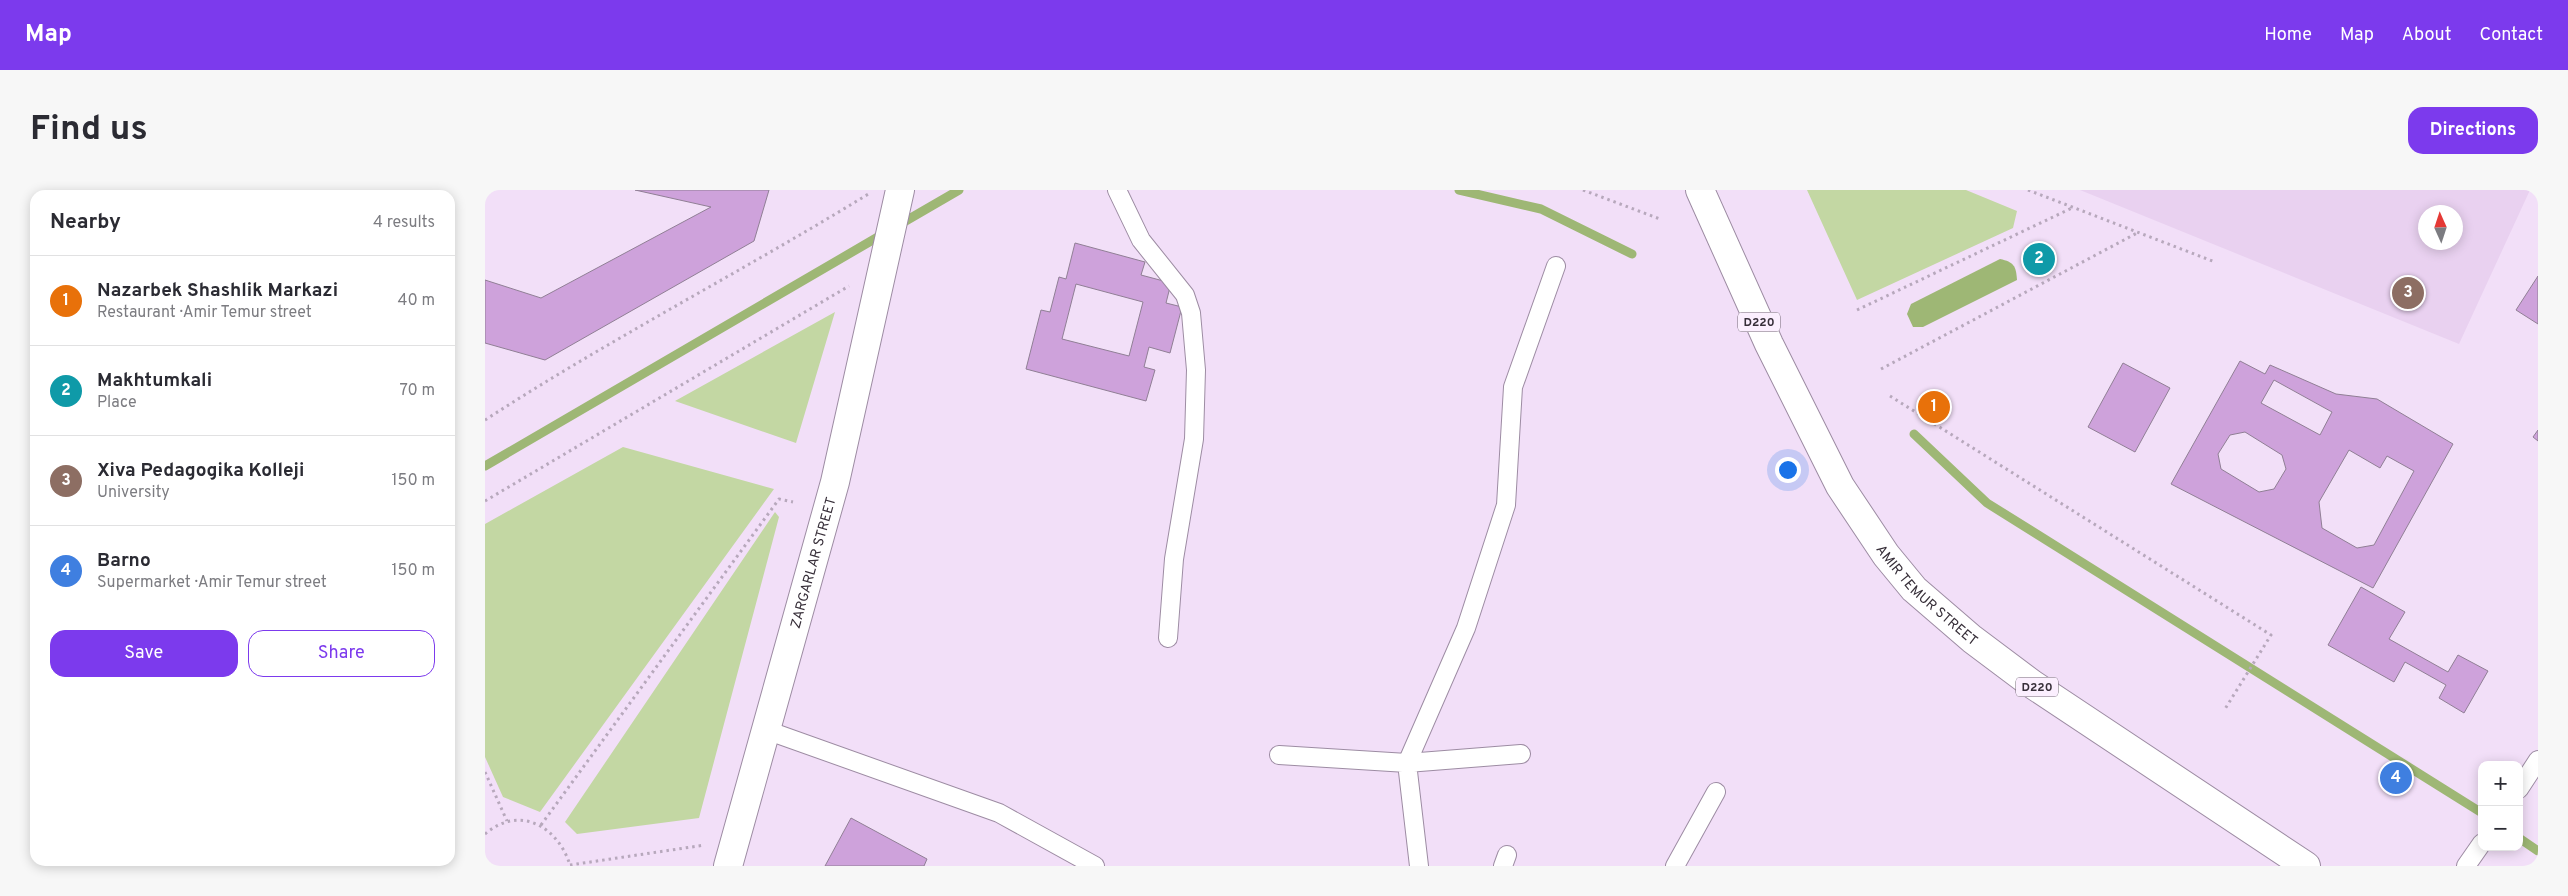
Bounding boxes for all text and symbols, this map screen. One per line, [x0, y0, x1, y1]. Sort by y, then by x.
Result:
text: Map [25, 20, 72, 50]
text: Home [2264, 24, 2312, 47]
text: Map [2340, 24, 2374, 47]
text: About [2402, 24, 2451, 47]
text: Contact [2479, 24, 2543, 47]
button: Directions [2408, 107, 2538, 154]
text: Find us [30, 108, 148, 152]
north arrow [2418, 205, 2463, 250]
text: Nearby [50, 209, 121, 236]
text: 4 results [373, 213, 435, 233]
pin: 2 [2023, 240, 2055, 278]
pin: 3 [2392, 274, 2424, 312]
text: Nazarbek Shashlik Markazi [97, 279, 338, 303]
text: 1 [63, 291, 69, 311]
text: 40 m [397, 291, 435, 311]
text: Restaurant · Amir Temur street [97, 303, 312, 323]
road number: D220 [1738, 312, 1780, 332]
text: Makhtumkali [97, 369, 212, 393]
text: 2 [61, 381, 71, 401]
text: 70 m [400, 381, 435, 401]
pin: 1 [1918, 388, 1950, 426]
text: Place [97, 393, 137, 413]
your location [1775, 457, 1801, 483]
text: Xiva Pedagogika Kolleji [97, 459, 304, 483]
text: 3 [61, 471, 71, 491]
text: 150 m [392, 471, 435, 491]
text: University [97, 483, 170, 503]
street label: ZARGARLAR STREET [788, 495, 840, 631]
street label: AMIR TEMUR STREET [1872, 542, 1980, 650]
text: Barno [97, 549, 151, 573]
text: 4 [61, 561, 71, 581]
text: 150 m [392, 561, 435, 581]
text: Supermarket · Amir Temur street [97, 573, 327, 593]
button: Save [50, 630, 238, 677]
button: Share [248, 630, 435, 677]
road number: D220 [2016, 678, 2058, 697]
pin: 4 [2380, 759, 2412, 797]
map controls [2478, 761, 2523, 851]
button: + [2478, 761, 2523, 806]
button: − [2478, 806, 2523, 851]

